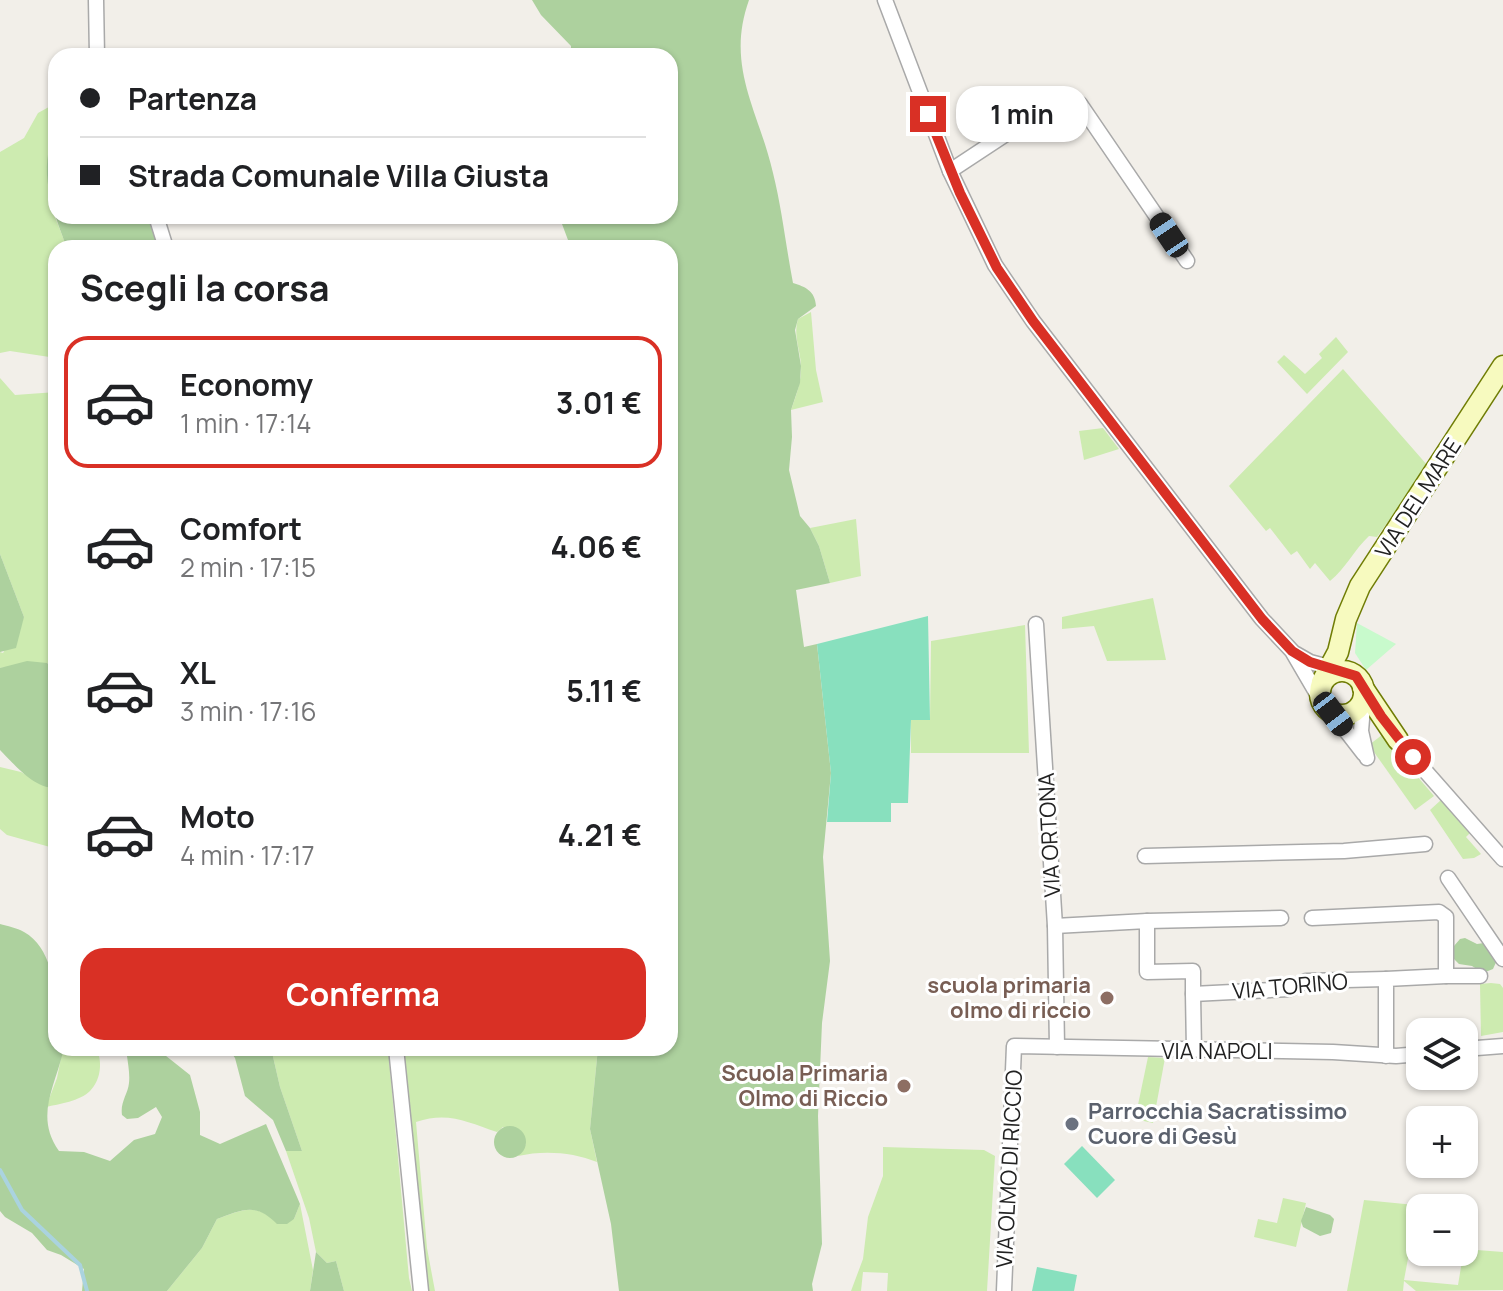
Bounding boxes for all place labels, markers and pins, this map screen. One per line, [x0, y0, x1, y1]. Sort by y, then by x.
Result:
place label: scuola primaria olmo di riccio [927, 970, 1091, 1025]
marker: scuola primaria olmo di riccio [1098, 989, 1116, 1007]
place label: Scuola Primaria Olmo di Riccio [721, 1058, 888, 1113]
marker: Scuola Primaria Olmo di Riccio [895, 1077, 913, 1095]
place label: Parrocchia Sacratissimo Cuore di Gesù [1088, 1096, 1347, 1151]
marker: Parrocchia Sacratissimo Cuore di Gesù [1063, 1115, 1081, 1133]

